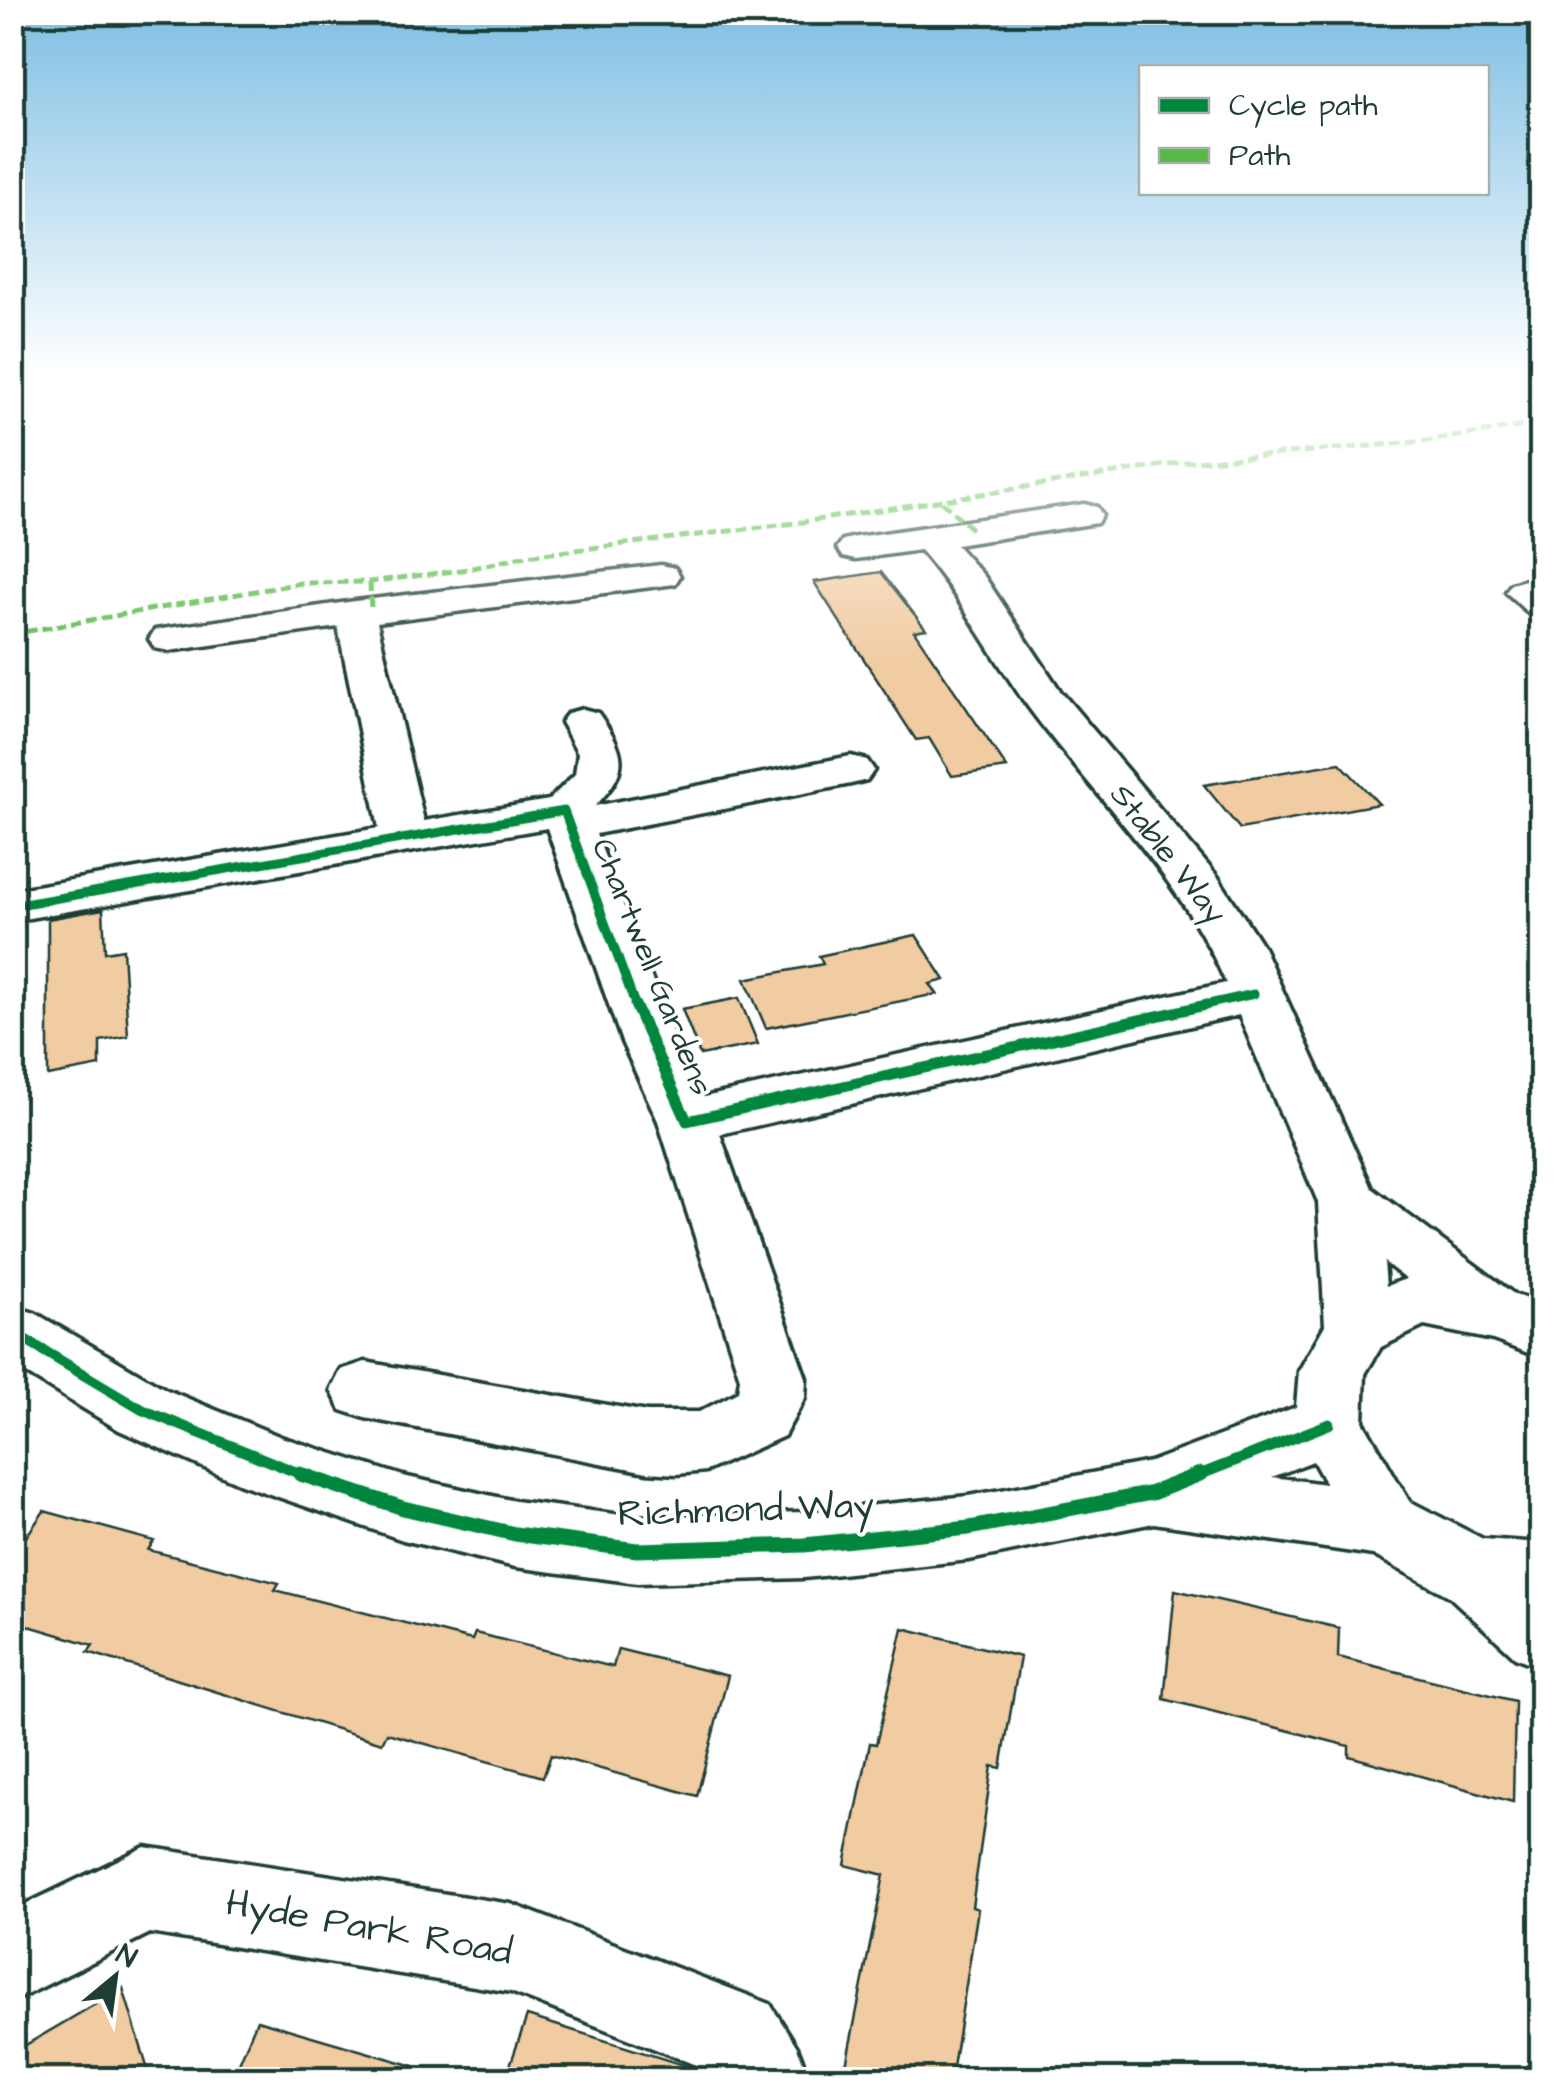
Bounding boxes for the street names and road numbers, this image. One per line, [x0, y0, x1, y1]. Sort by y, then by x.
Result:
street label: Stable Way [1099, 774, 1237, 934]
street label: Chartwell Gardens [580, 832, 724, 1102]
street label: Richmond Way [617, 1480, 875, 1541]
street label: Hyde Park Road [222, 1877, 516, 1980]

